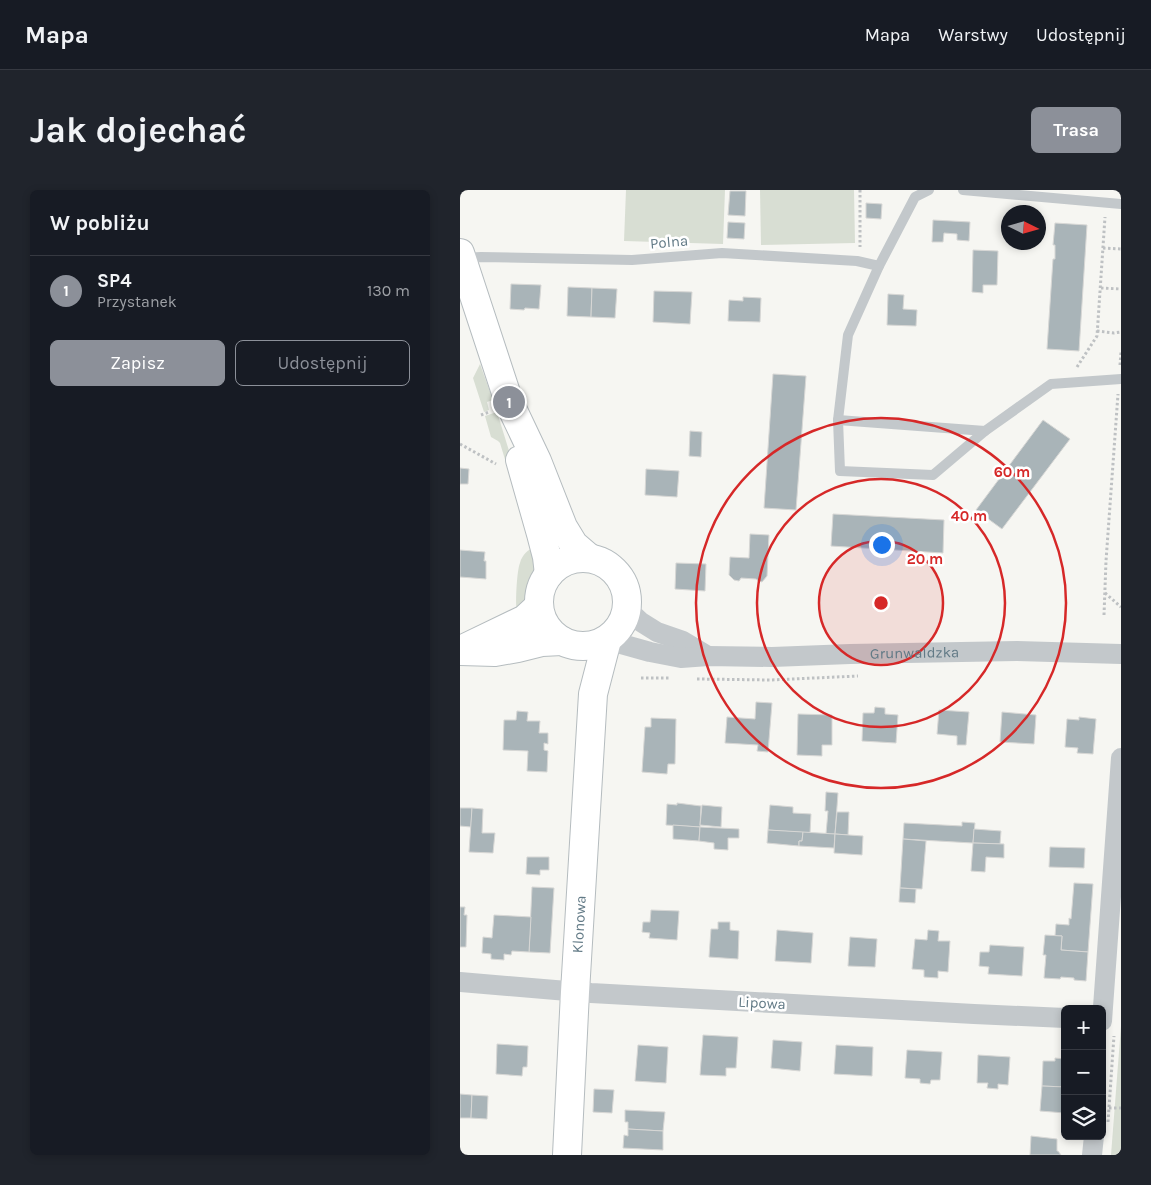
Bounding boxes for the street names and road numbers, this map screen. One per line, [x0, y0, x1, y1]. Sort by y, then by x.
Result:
street label: Polna [649, 231, 689, 253]
street label: Grunwaldzka [870, 643, 959, 663]
street label: Klonowa [568, 895, 590, 954]
street label: Lipowa [738, 993, 786, 1013]

